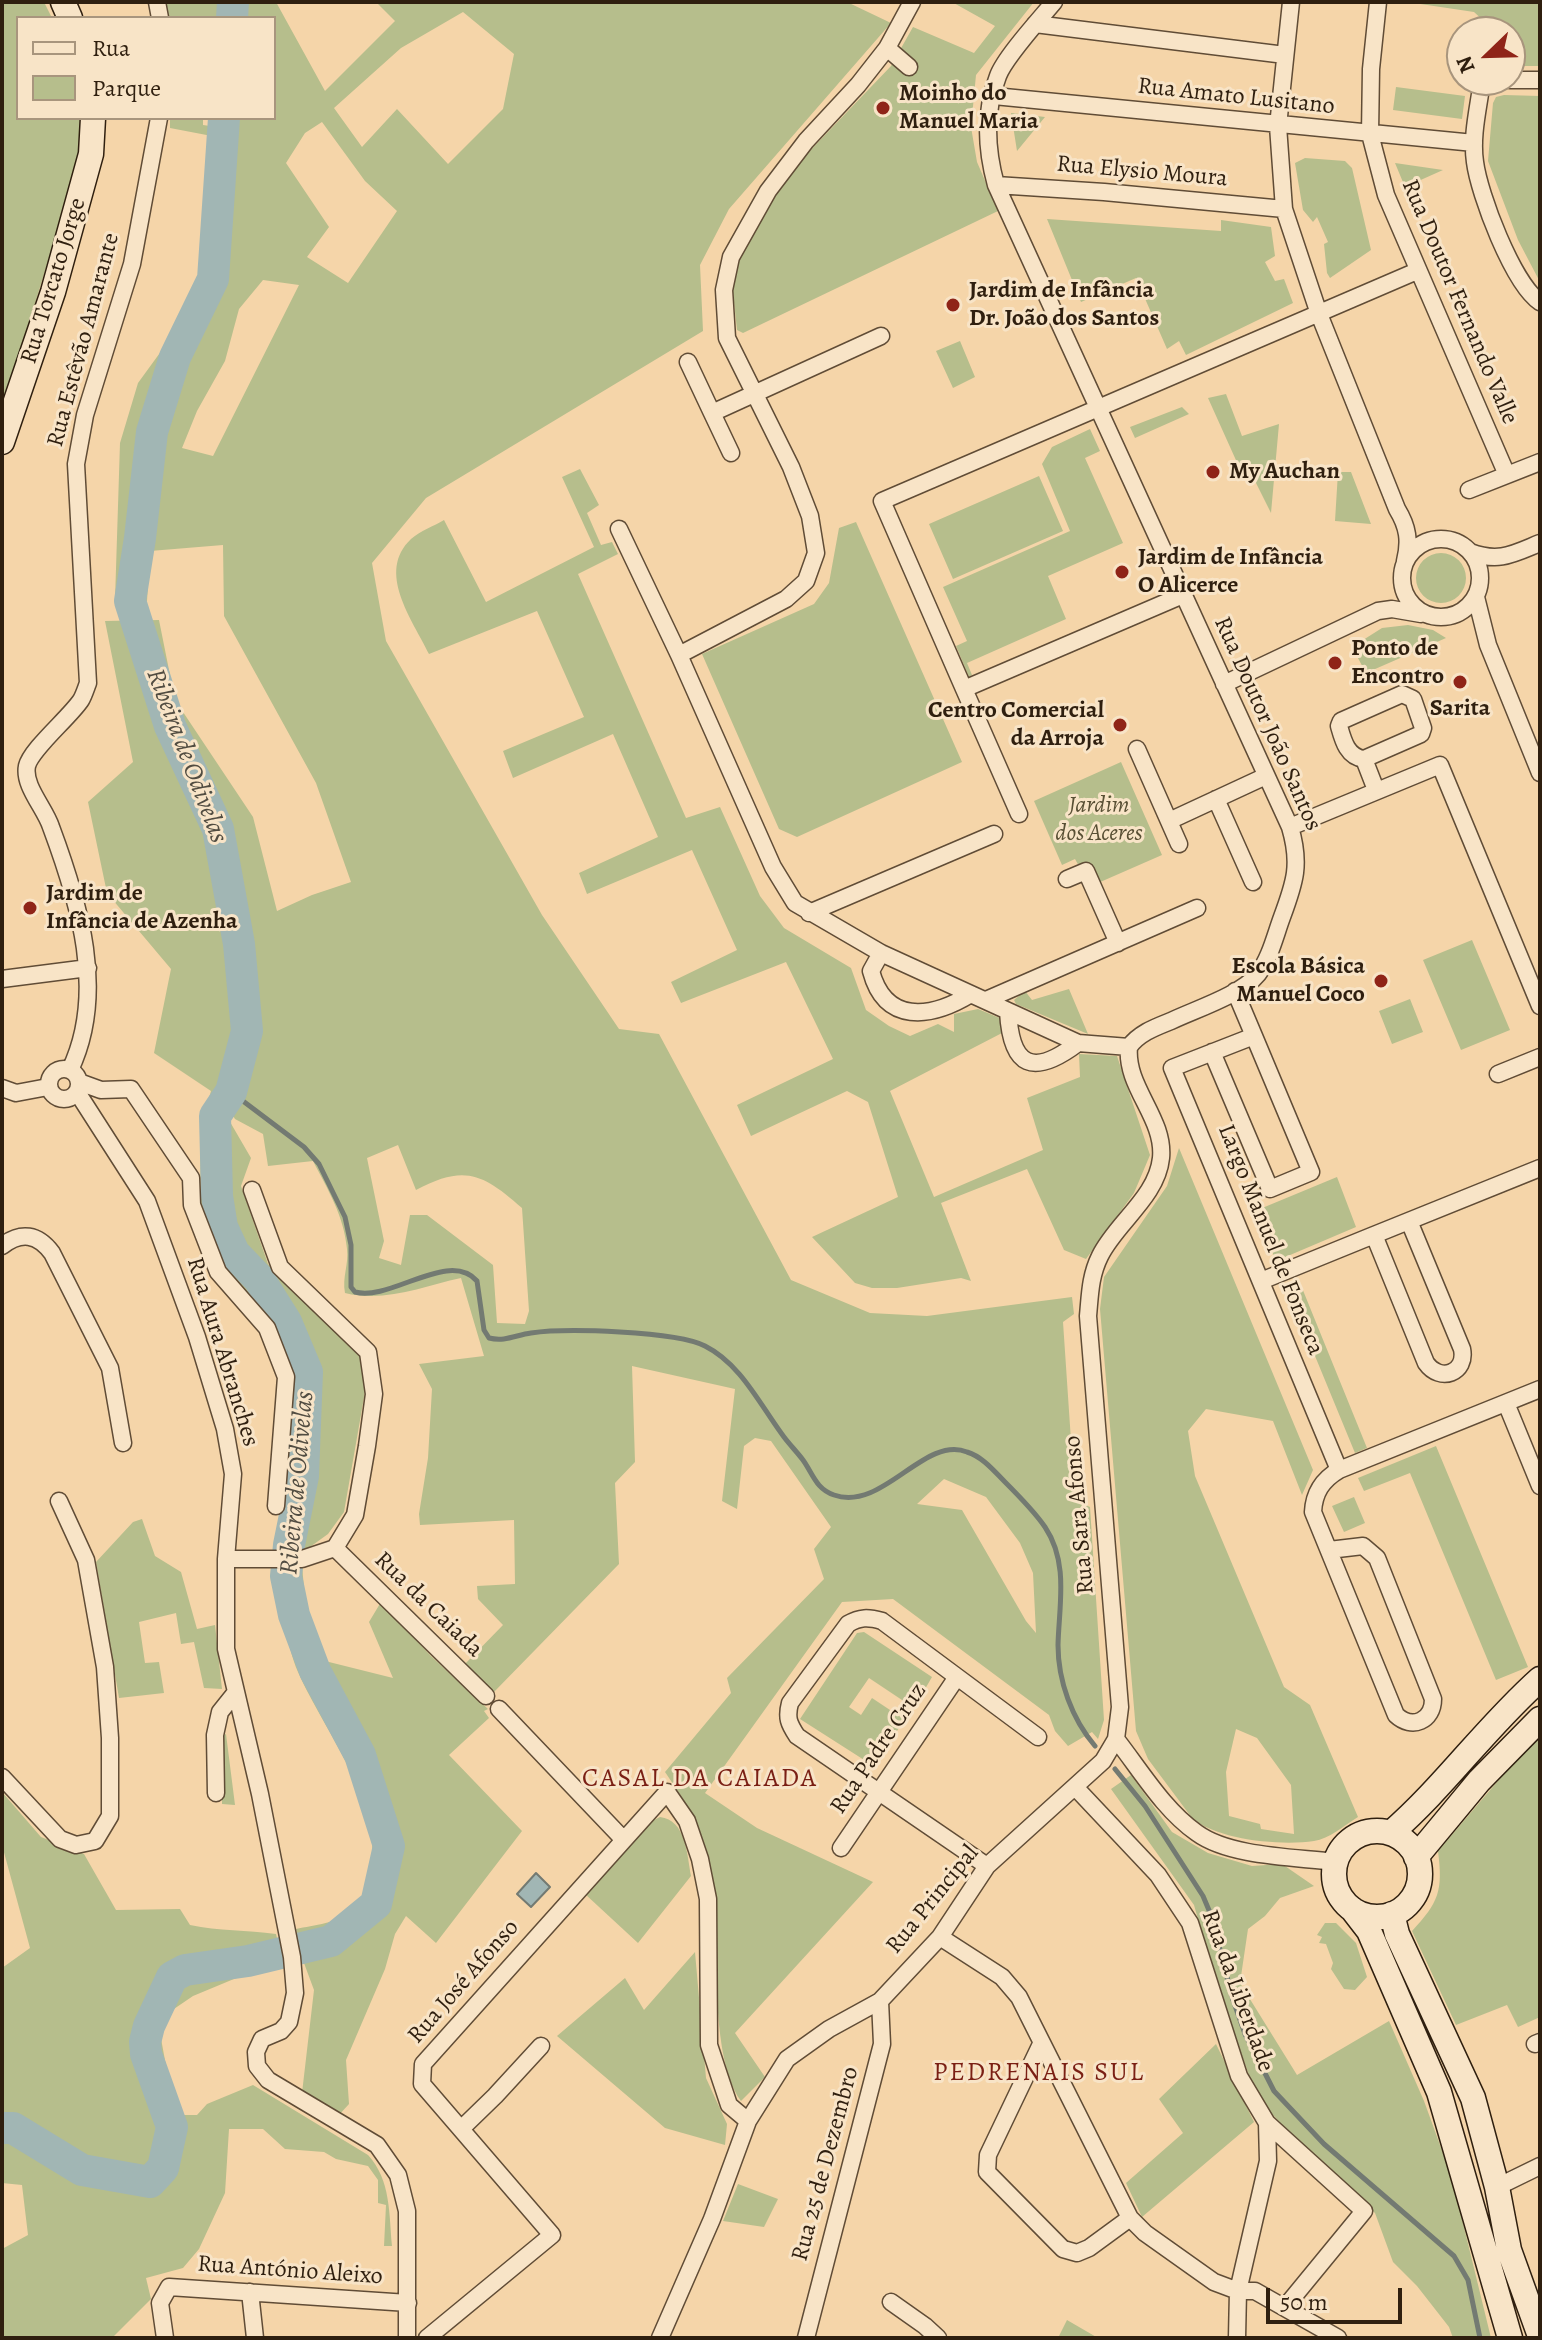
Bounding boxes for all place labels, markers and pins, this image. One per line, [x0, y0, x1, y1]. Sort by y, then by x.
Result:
place label: Moinho do Manuel Maria [899, 80, 1039, 136]
marker: Moinho do Manuel Maria [874, 99, 892, 117]
place label: Jardim de Infância Dr. João dos Santos [969, 277, 1159, 333]
marker: Jardim de Infância Dr. João dos Santos [944, 296, 962, 314]
place label: My Auchan [1229, 458, 1340, 486]
marker: My Auchan [1204, 463, 1222, 481]
place label: Jardim de Infância O Alicerce [1138, 544, 1323, 600]
marker: Jardim de Infância O Alicerce [1113, 563, 1131, 581]
place label: Ponto de Encontro [1351, 635, 1444, 691]
marker: Ponto de Encontro [1326, 654, 1344, 672]
marker: Sarita [1451, 673, 1469, 691]
place label: Sarita [1430, 695, 1490, 723]
place label: Centro Comercial da Arroja [928, 697, 1104, 753]
marker: Centro Comercial da Arroja [1111, 716, 1129, 734]
place label: Jardim de Infância de Azenha [46, 880, 238, 936]
marker: Jardim de Infância de Azenha [21, 899, 39, 917]
place label: Escola Básica Manuel Coco [1231, 953, 1365, 1009]
marker: Escola Básica Manuel Coco [1372, 972, 1390, 990]

